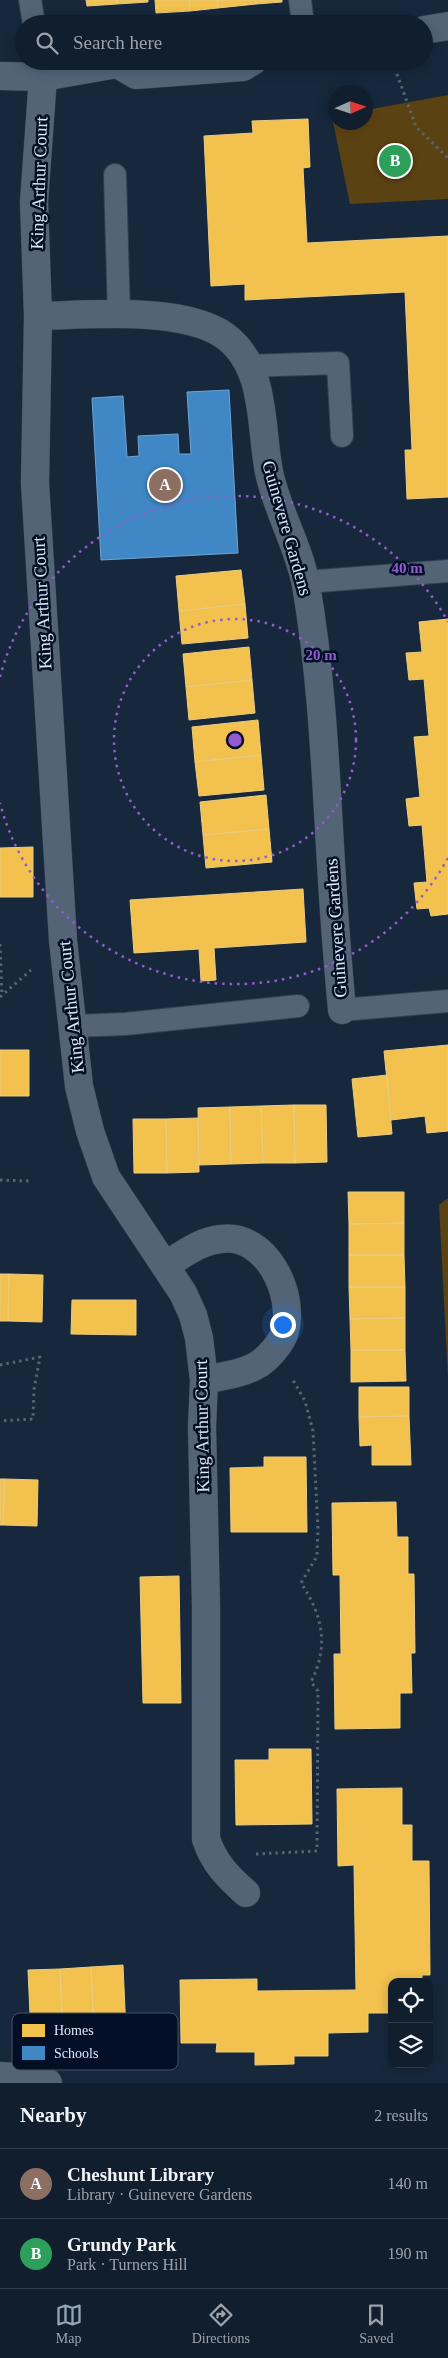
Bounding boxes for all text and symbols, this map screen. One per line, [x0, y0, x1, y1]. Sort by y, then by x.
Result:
search box [15, 15, 433, 70]
icon: search [33, 29, 61, 57]
text: Search here [73, 32, 162, 53]
north arrow [328, 85, 373, 130]
street label: King Arthur Court [27, 116, 51, 250]
pin: B [379, 142, 411, 180]
street label: Guinevere Gardens [258, 458, 316, 598]
pin: A [149, 466, 181, 504]
street label: King Arthur Court [29, 536, 55, 670]
text: 40 m [391, 560, 423, 576]
text: 20 m [305, 647, 337, 663]
centre of rings [226, 731, 244, 749]
street label: Guinevere Gardens [321, 858, 351, 998]
street label: King Arthur Court [54, 940, 88, 1074]
your location [270, 1312, 296, 1338]
street label: King Arthur Court [191, 1359, 213, 1493]
map controls [388, 1978, 433, 2068]
button: locate [388, 1978, 433, 2023]
legend [12, 2013, 178, 2070]
text: Homes [54, 2023, 94, 2038]
button: layers [388, 2023, 433, 2068]
text: Schools [54, 2046, 98, 2061]
text: Nearby [20, 2103, 87, 2127]
text: 2 results [374, 2107, 428, 2124]
text: Cheshunt Library [67, 2164, 214, 2185]
text: A [30, 2175, 42, 2192]
text: 140 m [388, 2175, 428, 2192]
text: Library · Guinevere Gardens [67, 2186, 252, 2203]
text: Grundy Park [67, 2234, 176, 2255]
text: B [31, 2245, 41, 2262]
text: 190 m [388, 2245, 428, 2262]
text: Park · Turners Hill [67, 2256, 187, 2273]
tab: Map [55, 2301, 83, 2347]
tab: Directions [192, 2301, 250, 2347]
tab: Saved [359, 2301, 393, 2347]

